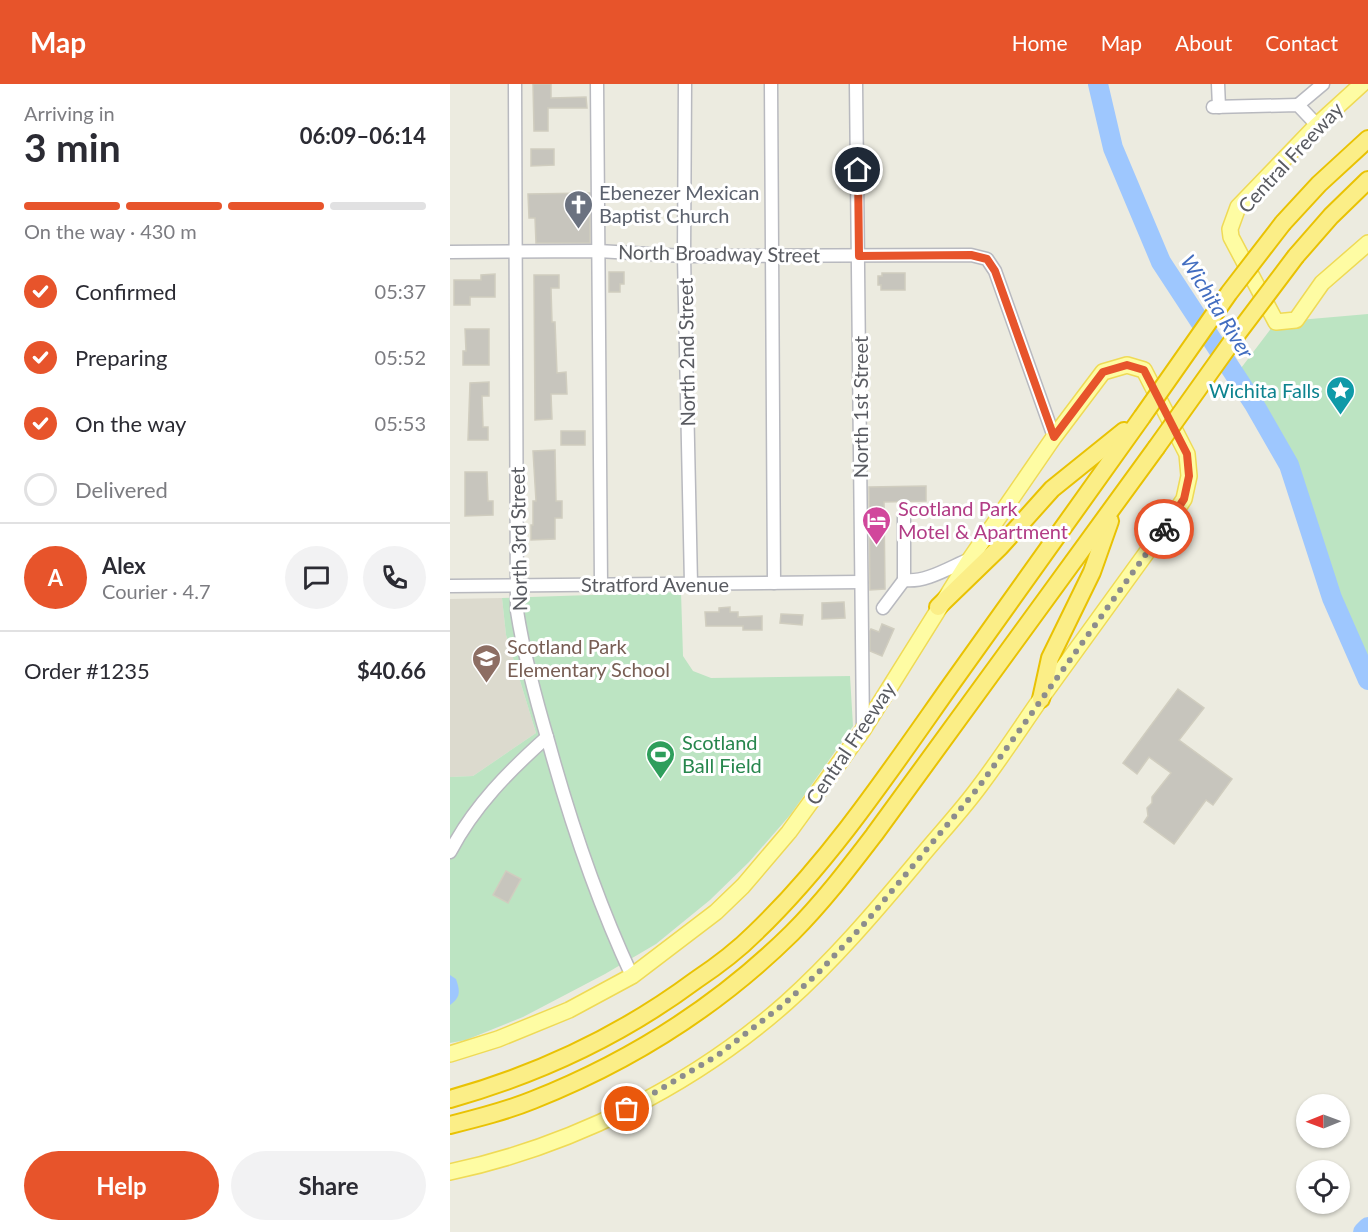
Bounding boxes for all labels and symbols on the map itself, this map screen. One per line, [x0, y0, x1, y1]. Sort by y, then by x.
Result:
street label: Central Freeway [1233, 96, 1348, 217]
pin [832, 144, 883, 195]
place label: Ebenezer Mexican Baptist Church [599, 180, 759, 227]
church icon: Ebenezer Mexican Baptist Church [562, 188, 594, 230]
street label: North Broadway Street [618, 239, 820, 267]
water label: Wichita River [1176, 250, 1260, 363]
street label: North 2nd Street [673, 277, 699, 427]
street label: North 1st Street [848, 336, 872, 478]
place icon: Wichita Falls [1325, 374, 1357, 416]
place label: Wichita Falls [1209, 378, 1320, 402]
street label: North 3rd Street [505, 467, 531, 611]
place label: Scotland Park Motel & Apartment [898, 496, 1068, 543]
courier [1134, 499, 1194, 559]
hotel icon: Scotland Park Motel & Apartment [861, 504, 893, 546]
street label: Stratford Avenue [581, 572, 729, 596]
place label: Scotland Park Elementary School [507, 634, 670, 681]
school or university icon: Scotland Park Elementary School [470, 642, 502, 684]
street label: Central Freeway [800, 677, 900, 809]
place label: Scotland Ball Field [682, 730, 762, 777]
sports icon: Scotland Ball Field [645, 738, 677, 780]
pin [601, 1083, 652, 1134]
north arrow [1296, 1094, 1350, 1148]

